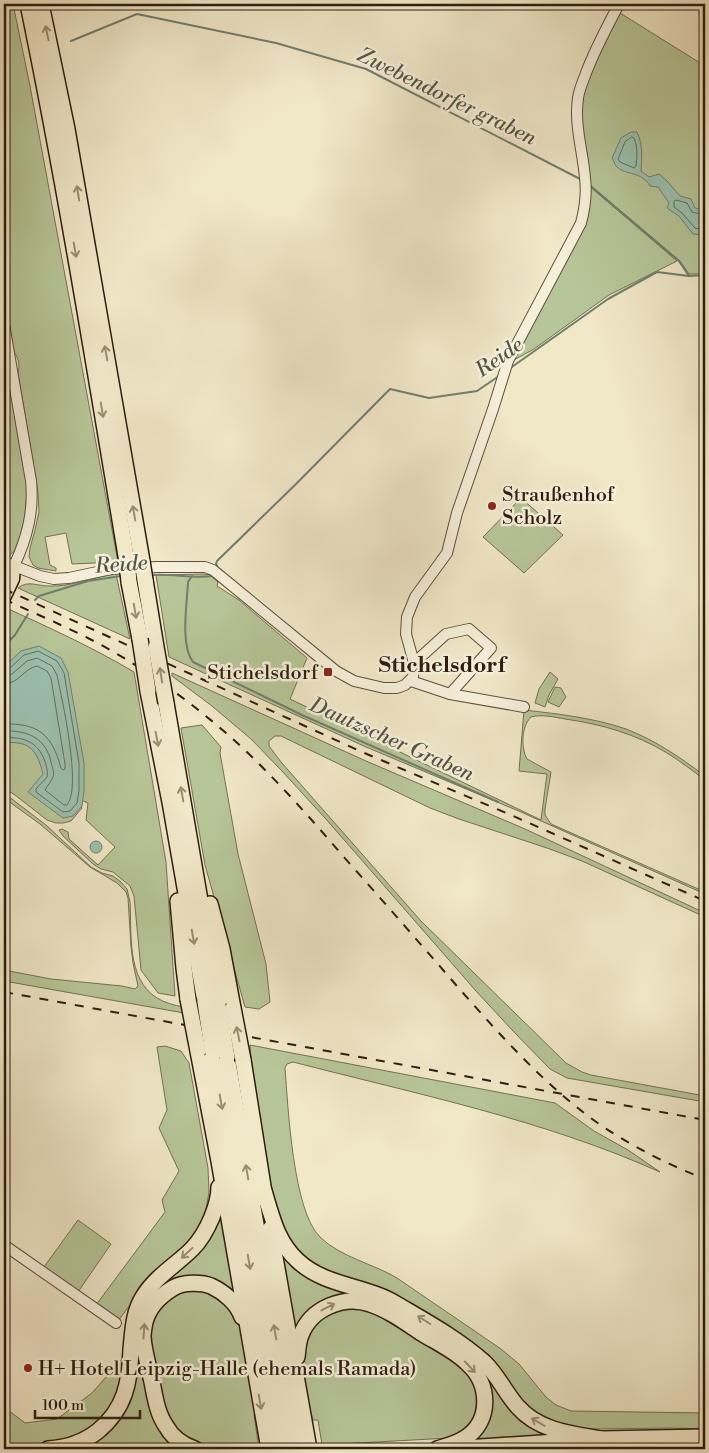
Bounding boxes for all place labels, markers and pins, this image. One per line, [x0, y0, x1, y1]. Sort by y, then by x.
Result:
place label: Straußenhof Scholz [502, 483, 615, 531]
marker: Straußenhof Scholz [486, 500, 498, 512]
place label: Stichelsdorf [207, 661, 319, 686]
marker: Stichelsdorf [322, 666, 334, 678]
place label: H+ Hotel Leipzig-Halle (ehemals Ramada) [38, 1357, 416, 1382]
marker: H+ Hotel Leipzig-Halle (ehemals Ramada) [22, 1362, 34, 1374]

